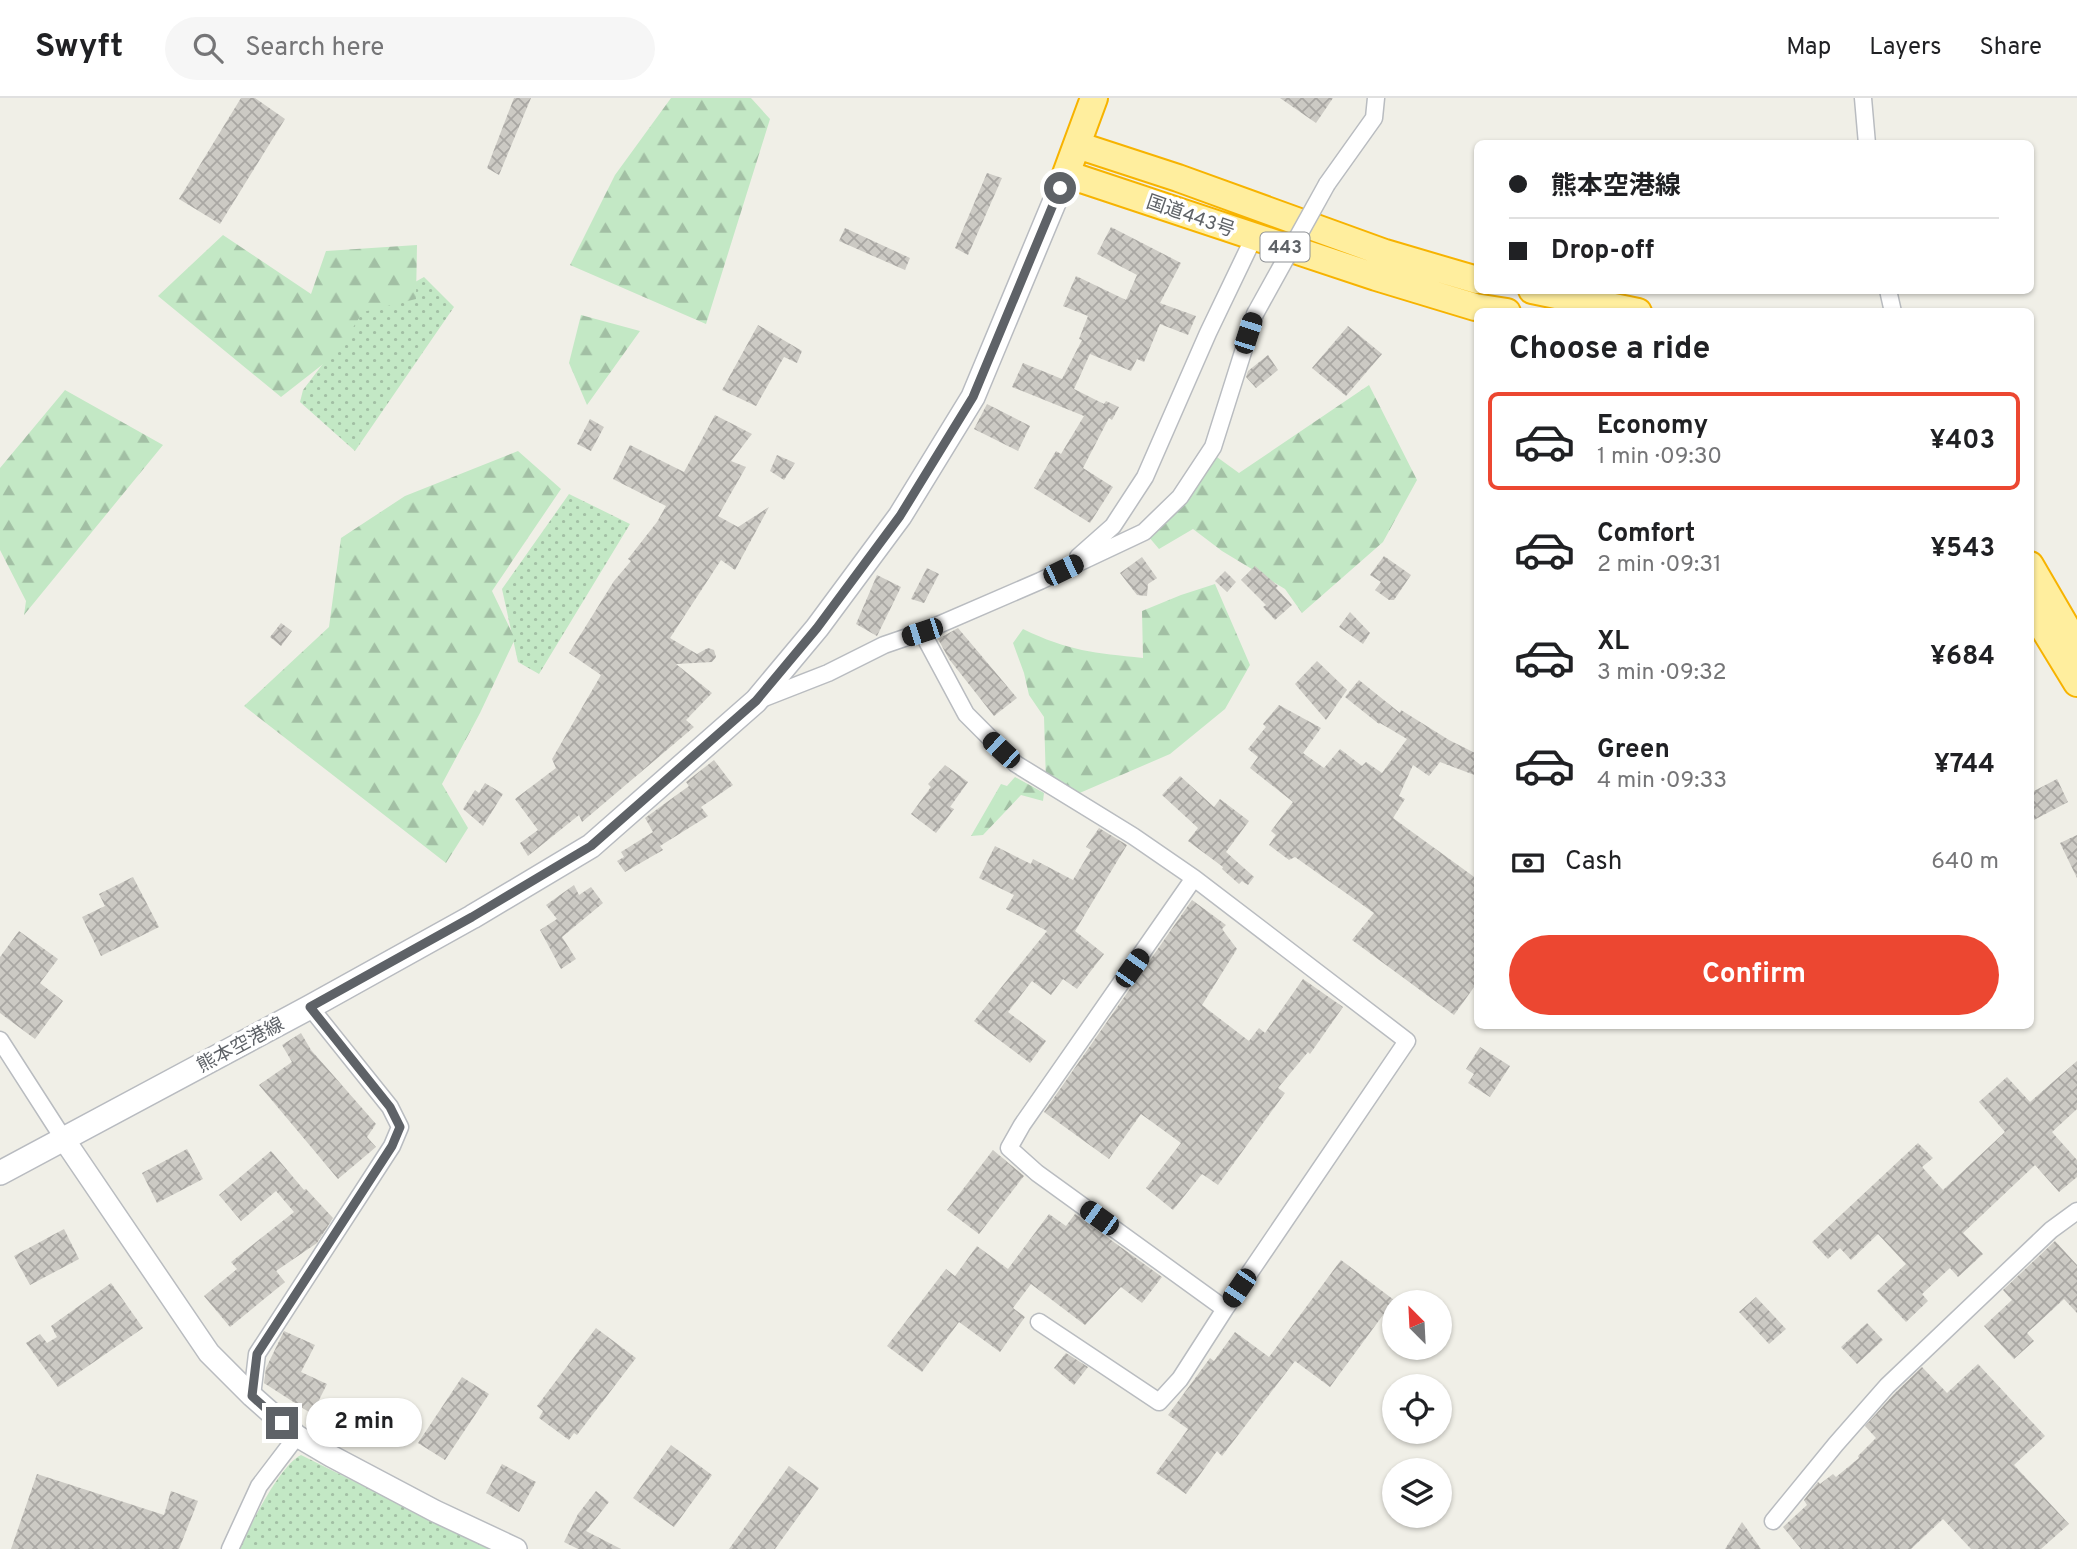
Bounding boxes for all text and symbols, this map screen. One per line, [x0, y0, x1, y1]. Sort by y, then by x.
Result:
search box [165, 17, 655, 80]
text: Swyft [35, 27, 123, 69]
icon: search [189, 29, 227, 67]
text: Search here [245, 32, 384, 65]
text: Map [1786, 33, 1831, 63]
text: Layers [1869, 33, 1941, 63]
text: Share [1979, 33, 2042, 63]
text: 熊本空港線 [1551, 171, 1681, 204]
route start [1044, 172, 1076, 204]
street label: 国道443号 [1143, 191, 1238, 243]
road number: 443 [1260, 232, 1310, 262]
text: Drop-off [1551, 235, 1654, 268]
car [1232, 310, 1265, 356]
text: Choose a ride [1509, 330, 1710, 370]
icon: car [1513, 410, 1576, 473]
text: Economy [1597, 410, 1708, 443]
text: ¥403 [1930, 425, 1995, 458]
text: 1 min · 09:30 [1597, 443, 1722, 472]
icon: car [1513, 518, 1576, 581]
text: Comfort [1597, 518, 1695, 551]
text: ¥543 [1931, 533, 1995, 566]
car [1040, 551, 1087, 589]
text: 2 min · 09:31 [1597, 551, 1722, 580]
car [899, 616, 946, 648]
icon: car [1513, 626, 1576, 689]
text: XL [1597, 626, 1629, 659]
text: ¥684 [1930, 641, 1995, 674]
text: 3 min · 09:32 [1597, 659, 1726, 688]
car [979, 728, 1024, 772]
icon: car [1513, 734, 1576, 797]
text: Green [1597, 734, 1670, 767]
text: ¥744 [1934, 749, 1995, 782]
text: 4 min · 09:33 [1597, 767, 1727, 796]
icon: cash [1509, 844, 1547, 882]
text: Cash [1565, 846, 1622, 879]
text: 640 m [1931, 848, 1999, 877]
button: Confirm [1509, 935, 1999, 1015]
car [1112, 945, 1153, 991]
street label: 熊本空港線 [193, 1013, 289, 1079]
car [1076, 1197, 1123, 1239]
car [1219, 1265, 1260, 1311]
north arrow [1382, 1290, 1452, 1360]
map controls [1382, 1290, 1452, 1528]
button: locate [1382, 1374, 1452, 1444]
callout: 2 min [306, 1398, 422, 1448]
route end [266, 1407, 298, 1439]
text: 2 min [334, 1408, 394, 1437]
button: layers [1382, 1458, 1452, 1528]

